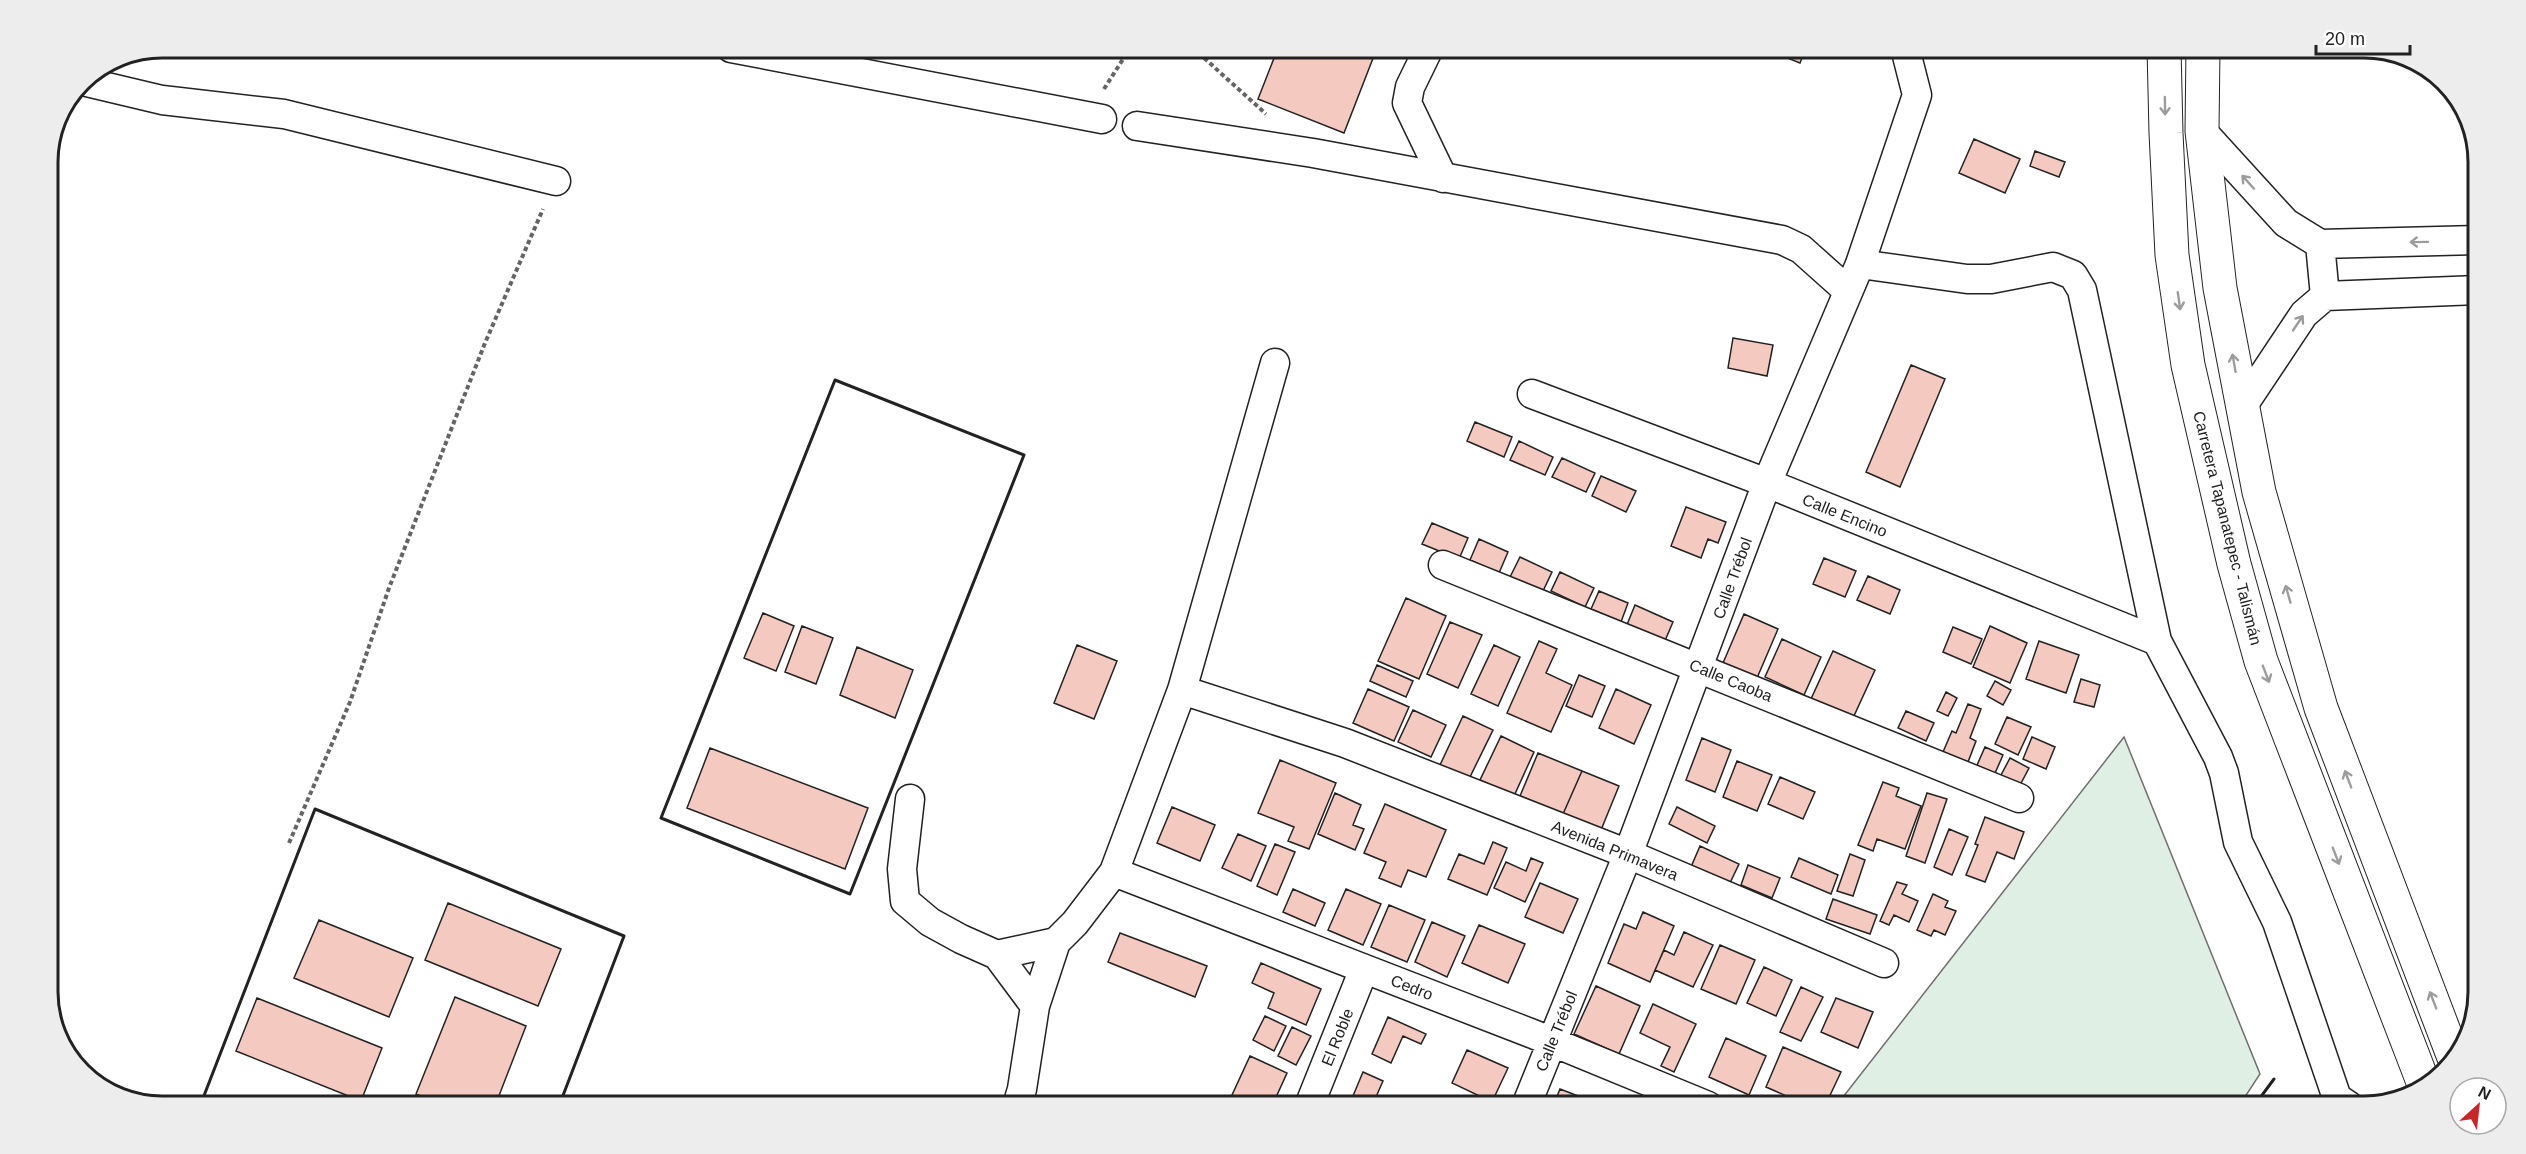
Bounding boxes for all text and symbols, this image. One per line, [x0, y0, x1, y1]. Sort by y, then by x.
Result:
scale bar [2316, 18, 2410, 56]
text: 20 m [2325, 29, 2365, 49]
one-way arrow [2159, 96, 2171, 116]
one-way arrow [2241, 175, 2255, 190]
one-way arrow [2410, 236, 2430, 247]
one-way arrow [2173, 290, 2184, 310]
one-way arrow [2292, 316, 2304, 332]
one-way arrow [2228, 354, 2239, 373]
street label: Carretera Tapanatepec - Talismán [2190, 409, 2265, 647]
street label: Calle Encino [1800, 491, 1890, 540]
street label: Calle Trébol [1710, 535, 1755, 621]
one-way arrow [2282, 584, 2293, 603]
street label: Calle Caoba [1687, 656, 1775, 705]
one-way arrow [2261, 664, 2272, 683]
one-way arrow [2342, 770, 2353, 789]
street label: Avenida Primavera [1549, 817, 1681, 884]
one-way arrow [2331, 847, 2342, 865]
street label: Cedro [1388, 972, 1435, 1003]
street label: Calle Trébol [1533, 988, 1580, 1074]
one-way arrow [2426, 992, 2437, 1010]
street label: El Roble [1318, 1006, 1357, 1068]
north arrow [2448, 1076, 2508, 1136]
text: N [2476, 1083, 2494, 1103]

